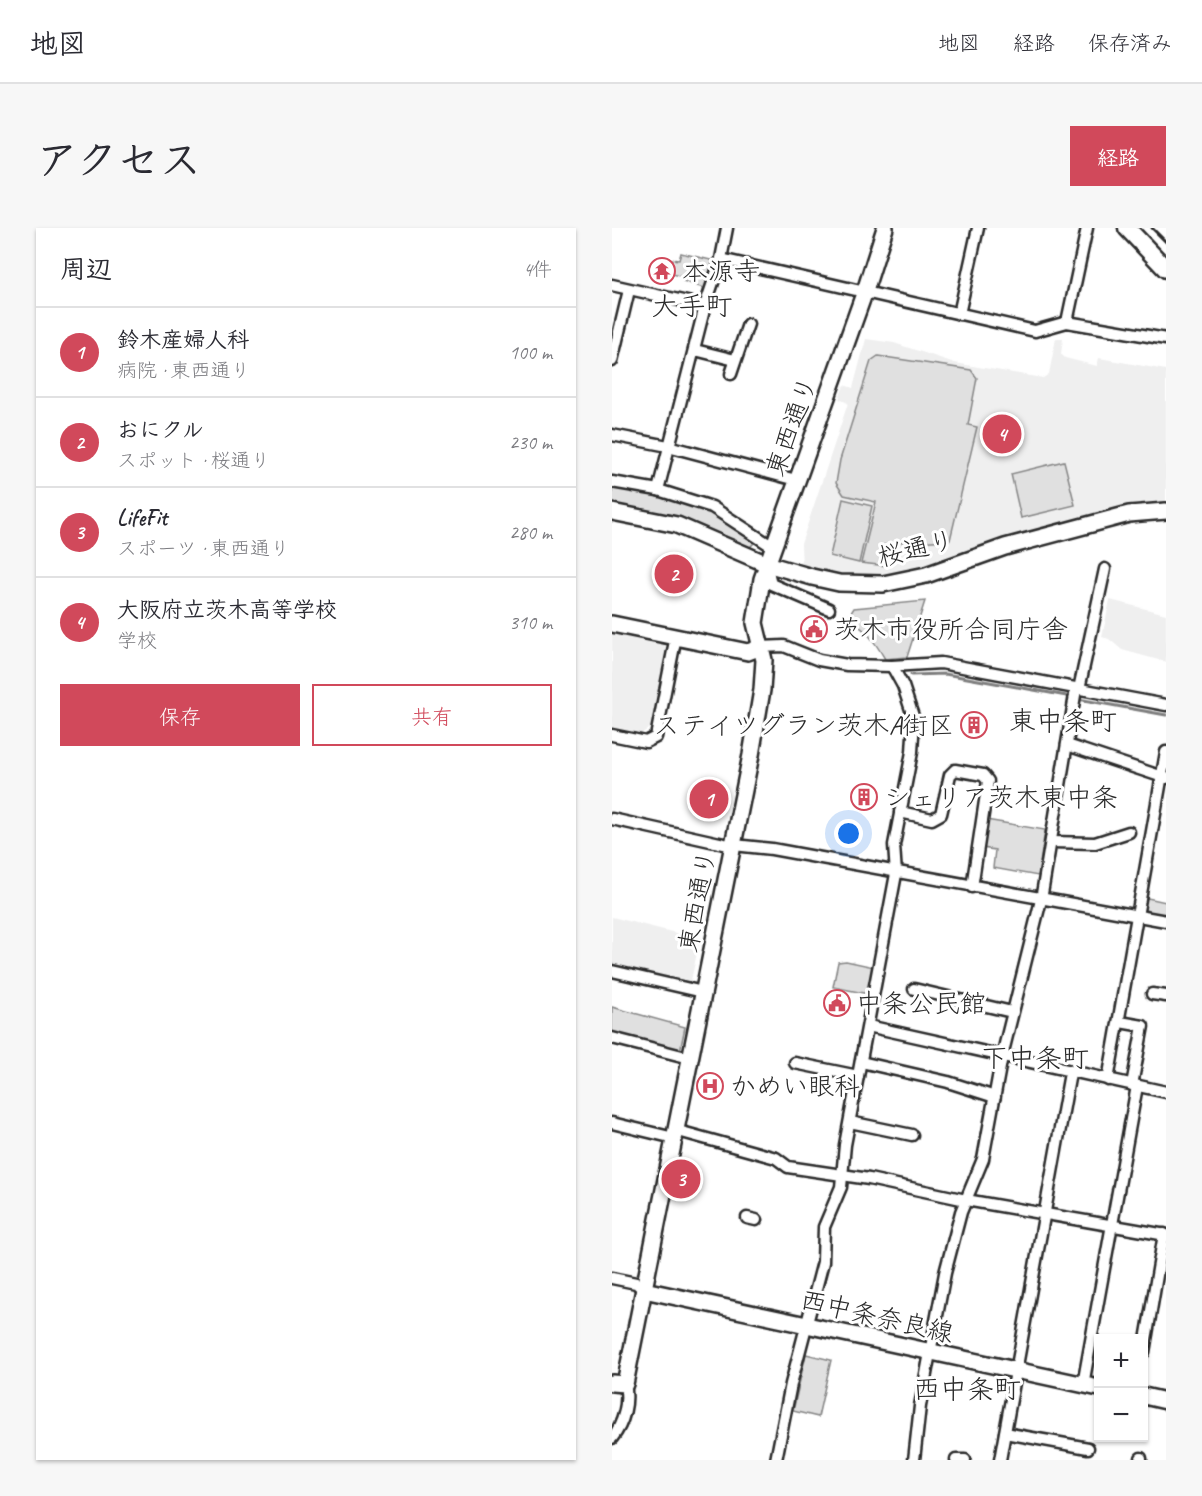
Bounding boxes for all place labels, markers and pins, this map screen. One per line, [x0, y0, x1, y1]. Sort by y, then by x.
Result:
place label: 本源寺 [682, 255, 760, 288]
temple icon: 本源寺 [647, 256, 677, 286]
pin: 4 [982, 412, 1022, 456]
pin: 2 [654, 552, 694, 596]
place label: 茨木市役所合同庁舎 [834, 613, 1068, 646]
public building icon: 茨木市役所合同庁舎 [799, 614, 829, 644]
place label: ステイツグラン茨木A街区 [653, 709, 954, 742]
building icon: ステイツグラン茨木A街区 [959, 710, 989, 740]
pin: 1 [690, 776, 728, 822]
place label: シェリア茨木東中条 [884, 781, 1118, 814]
building icon: シェリア茨木東中条 [849, 782, 879, 812]
place label: 中条公民館 [856, 987, 986, 1020]
public building icon: 中条公民館 [822, 988, 852, 1018]
place label: かめい眼科 [730, 1070, 860, 1103]
hospital icon: かめい眼科 [695, 1071, 725, 1101]
pin: 3 [662, 1156, 700, 1202]

